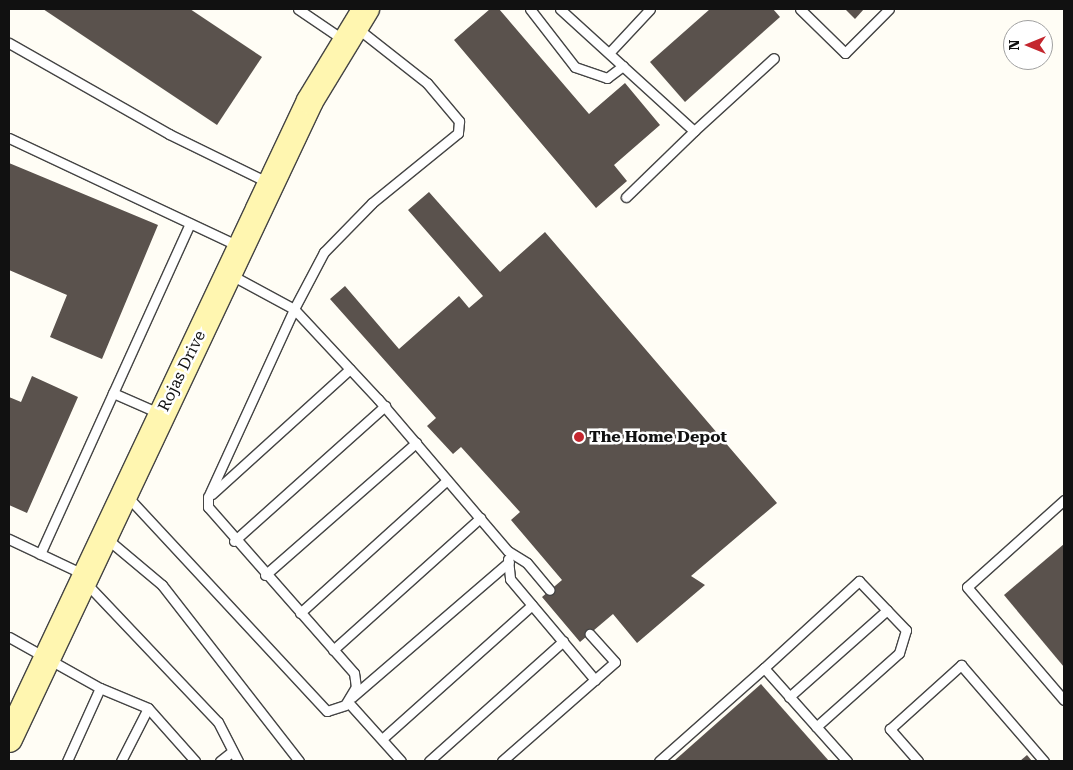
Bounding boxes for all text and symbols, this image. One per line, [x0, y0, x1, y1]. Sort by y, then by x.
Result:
north arrow [1003, 20, 1053, 70]
text: N [1006, 40, 1022, 50]
street label: Rojas Drive [154, 327, 210, 415]
place label: The Home Depot [589, 427, 727, 447]
marker: The Home Depot [573, 431, 585, 443]

